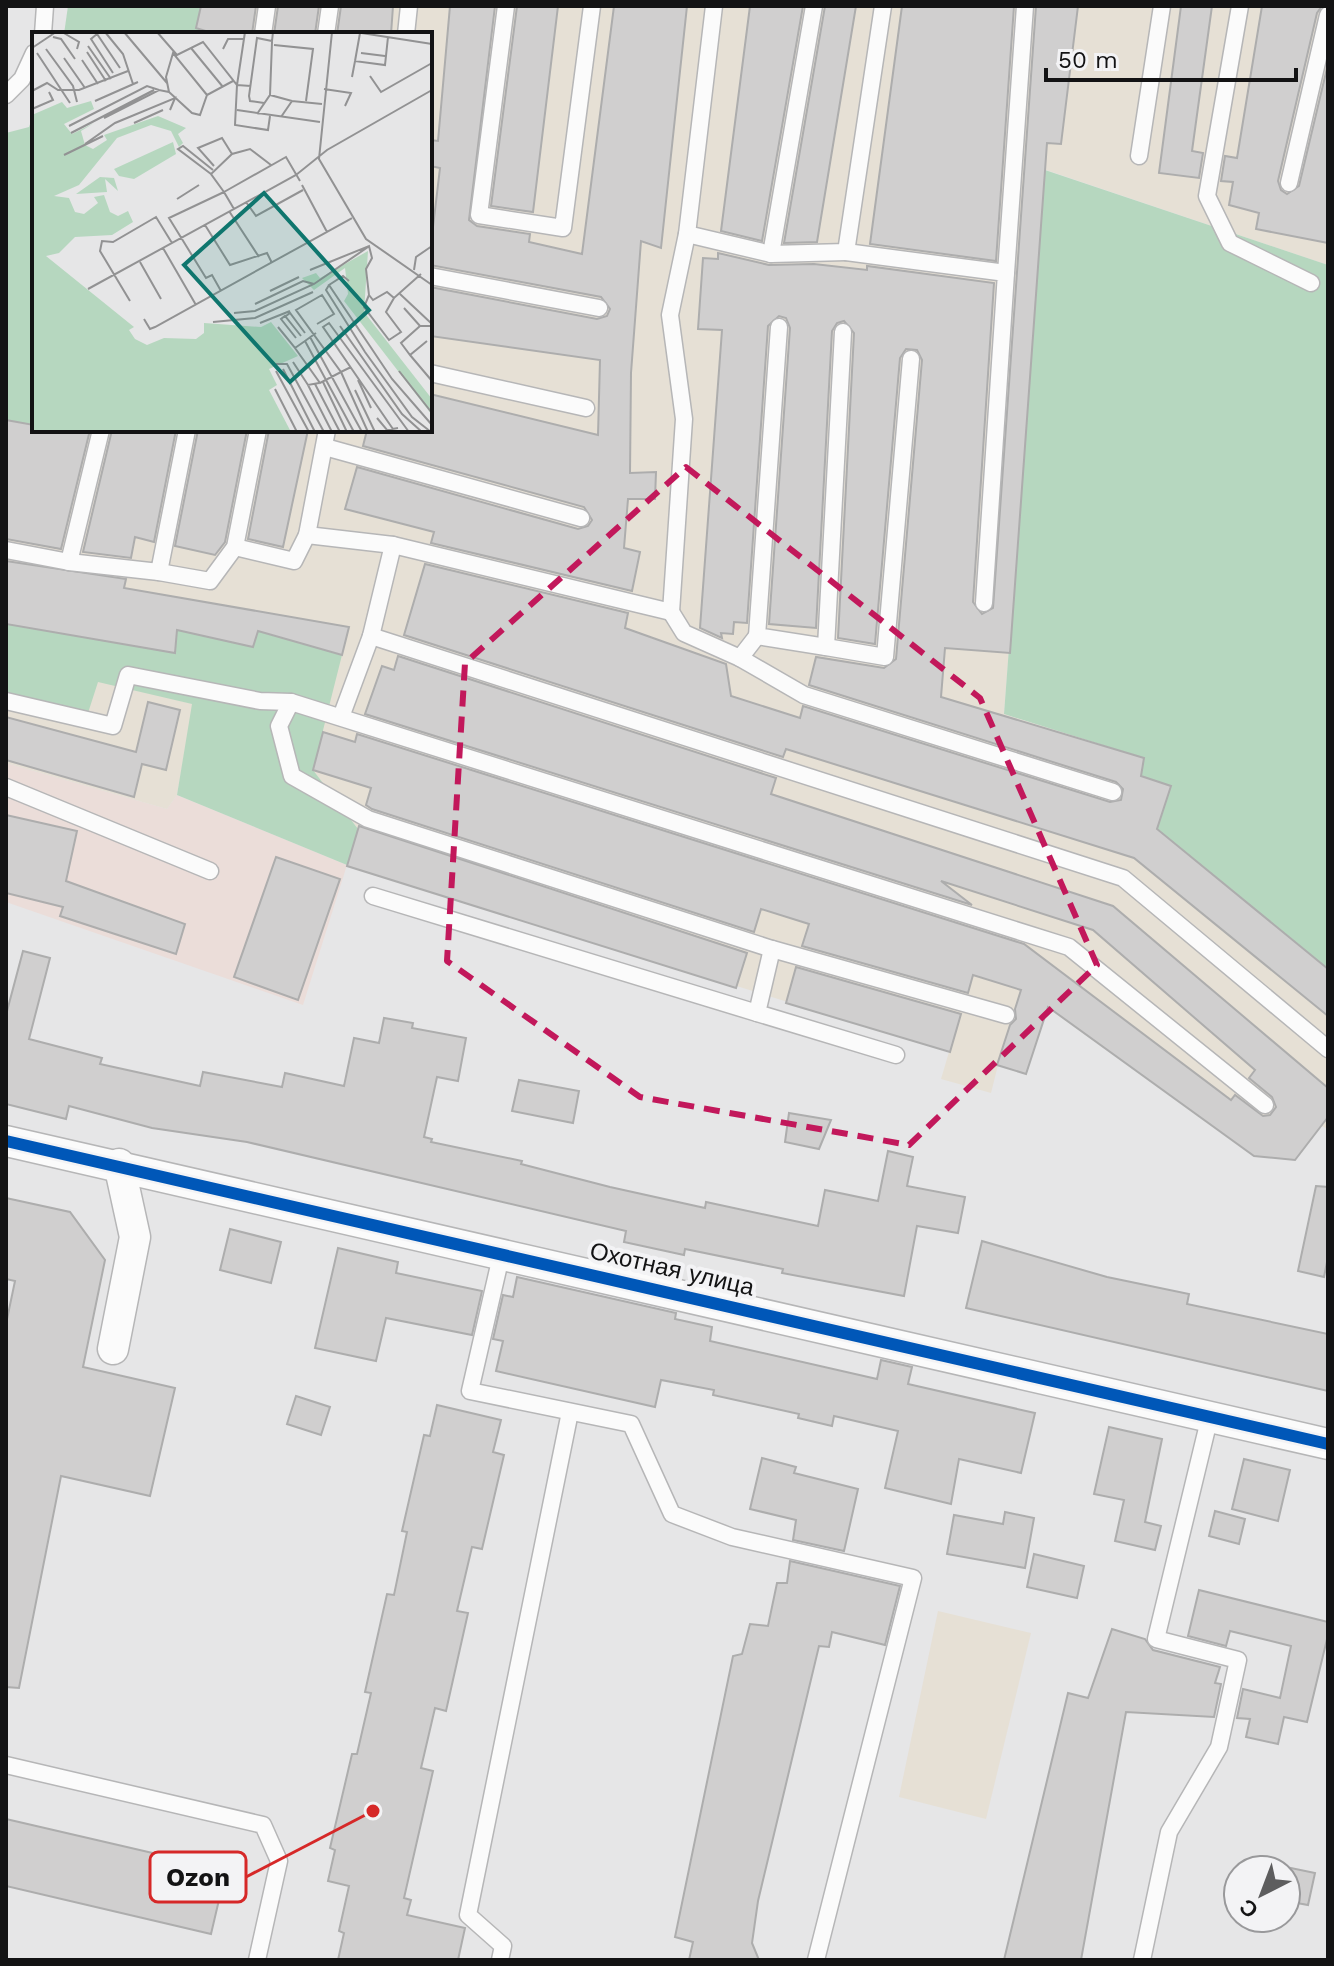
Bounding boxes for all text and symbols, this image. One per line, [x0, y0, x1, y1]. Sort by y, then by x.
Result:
inset map [32, 32, 432, 432]
scale bar [1046, 32, 1296, 82]
text: 50 m [1058, 46, 1118, 74]
street label: Охотная улица [587, 1236, 757, 1302]
callout: Ozon [150, 1852, 246, 1902]
north arrow [1222, 1854, 1302, 1934]
text: Ozon [166, 1862, 230, 1892]
text: С [1235, 1894, 1263, 1923]

